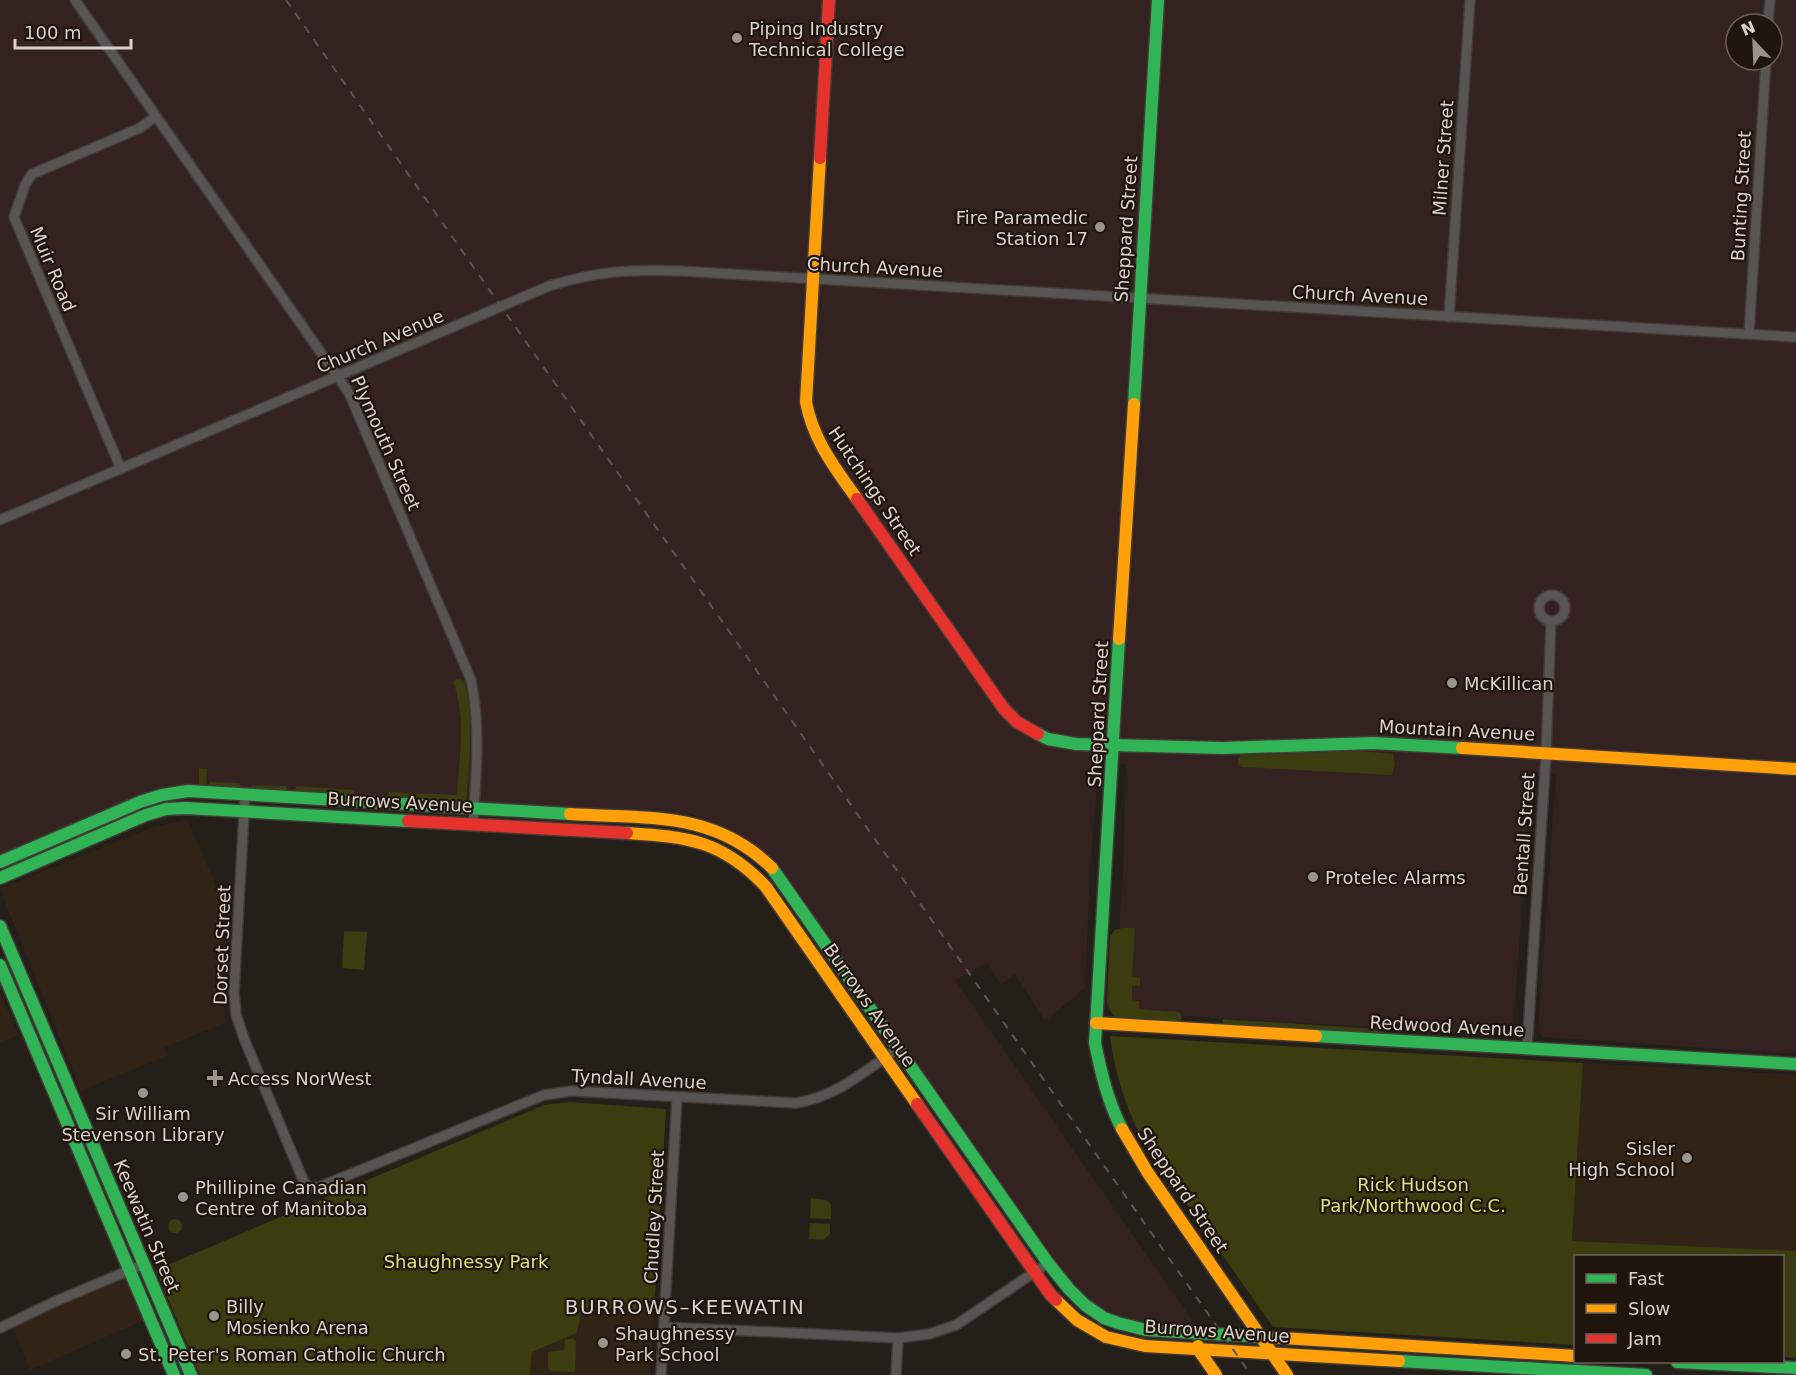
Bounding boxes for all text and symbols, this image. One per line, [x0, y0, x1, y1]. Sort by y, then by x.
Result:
scale bar [15, 12, 130, 50]
north arrow [1724, 12, 1784, 72]
text: N [1738, 17, 1758, 40]
place label: Piping Industry Technical College [748, 18, 905, 60]
text: 100 m [24, 22, 82, 43]
marker: Piping Industry Technical College [730, 31, 744, 45]
street label: Milner Street [1428, 99, 1458, 217]
street label: Bunting Street [1727, 130, 1755, 262]
street label: Sheppard Street [1110, 155, 1142, 303]
place label: Fire Paramedic Station 17 [956, 207, 1088, 249]
marker: Fire Paramedic Station 17 [1093, 220, 1107, 234]
street label: Muir Road [26, 223, 80, 315]
street label: Church Avenue [806, 253, 944, 281]
street label: Church Avenue [1291, 281, 1429, 309]
street label: Church Avenue [313, 305, 447, 377]
street label: Plymouth Street [347, 372, 425, 514]
street label: Hutchings Street [824, 423, 926, 559]
street label: Sheppard Street [1084, 640, 1112, 788]
place label: McKillican [1464, 673, 1554, 694]
marker: McKillican [1445, 676, 1459, 690]
street label: Mountain Avenue [1378, 715, 1536, 745]
street label: Bentall Street [1509, 772, 1539, 896]
street label: Burrows Avenue [327, 788, 473, 816]
place label: Protelec Alarms [1325, 867, 1466, 888]
marker: Protelec Alarms [1306, 870, 1320, 884]
street label: Dorset Street [209, 885, 235, 1005]
street label: Burrows Avenue [820, 939, 920, 1071]
street label: Redwood Avenue [1369, 1011, 1525, 1041]
street label: Tyndall Avenue [570, 1065, 707, 1093]
place label: Access NorWest [228, 1068, 371, 1089]
marker: Access NorWest [206, 1069, 224, 1087]
marker: Sir William Stevenson Library [136, 1086, 150, 1100]
place label: Sir William Stevenson Library [61, 1103, 225, 1145]
street label: Sheppard Street [1133, 1123, 1233, 1257]
place label: Sisler High School [1568, 1138, 1676, 1180]
street label: Chudley Street [640, 1150, 668, 1284]
marker: Sisler High School [1680, 1151, 1694, 1165]
street label: Keewatin Street [109, 1156, 185, 1296]
park label: Rick Hudson Park/Northwood C.C. [1320, 1174, 1506, 1216]
place label: Phillipine Canadian Centre of Manitoba [195, 1177, 367, 1219]
marker: Phillipine Canadian Centre of Manitoba [176, 1190, 190, 1204]
park label: Shaughnessy Park [384, 1251, 549, 1272]
legend [1574, 1255, 1784, 1363]
text: Fast [1628, 1268, 1664, 1289]
district label: BURROWS–KEEWATIN [565, 1295, 805, 1319]
place label: Billy Mosienko Arena [226, 1296, 369, 1338]
text: Slow [1628, 1298, 1670, 1319]
marker: Billy Mosienko Arena [207, 1309, 221, 1323]
street label: Burrows Avenue [1144, 1315, 1290, 1347]
place label: Shaughnessy Park School [615, 1323, 735, 1365]
text: Jam [1627, 1328, 1662, 1349]
marker: Shaughnessy Park School [596, 1336, 610, 1350]
place label: St. Peter's Roman Catholic Church [138, 1344, 446, 1365]
marker: St. Peter's Roman Catholic Church [119, 1347, 133, 1361]

